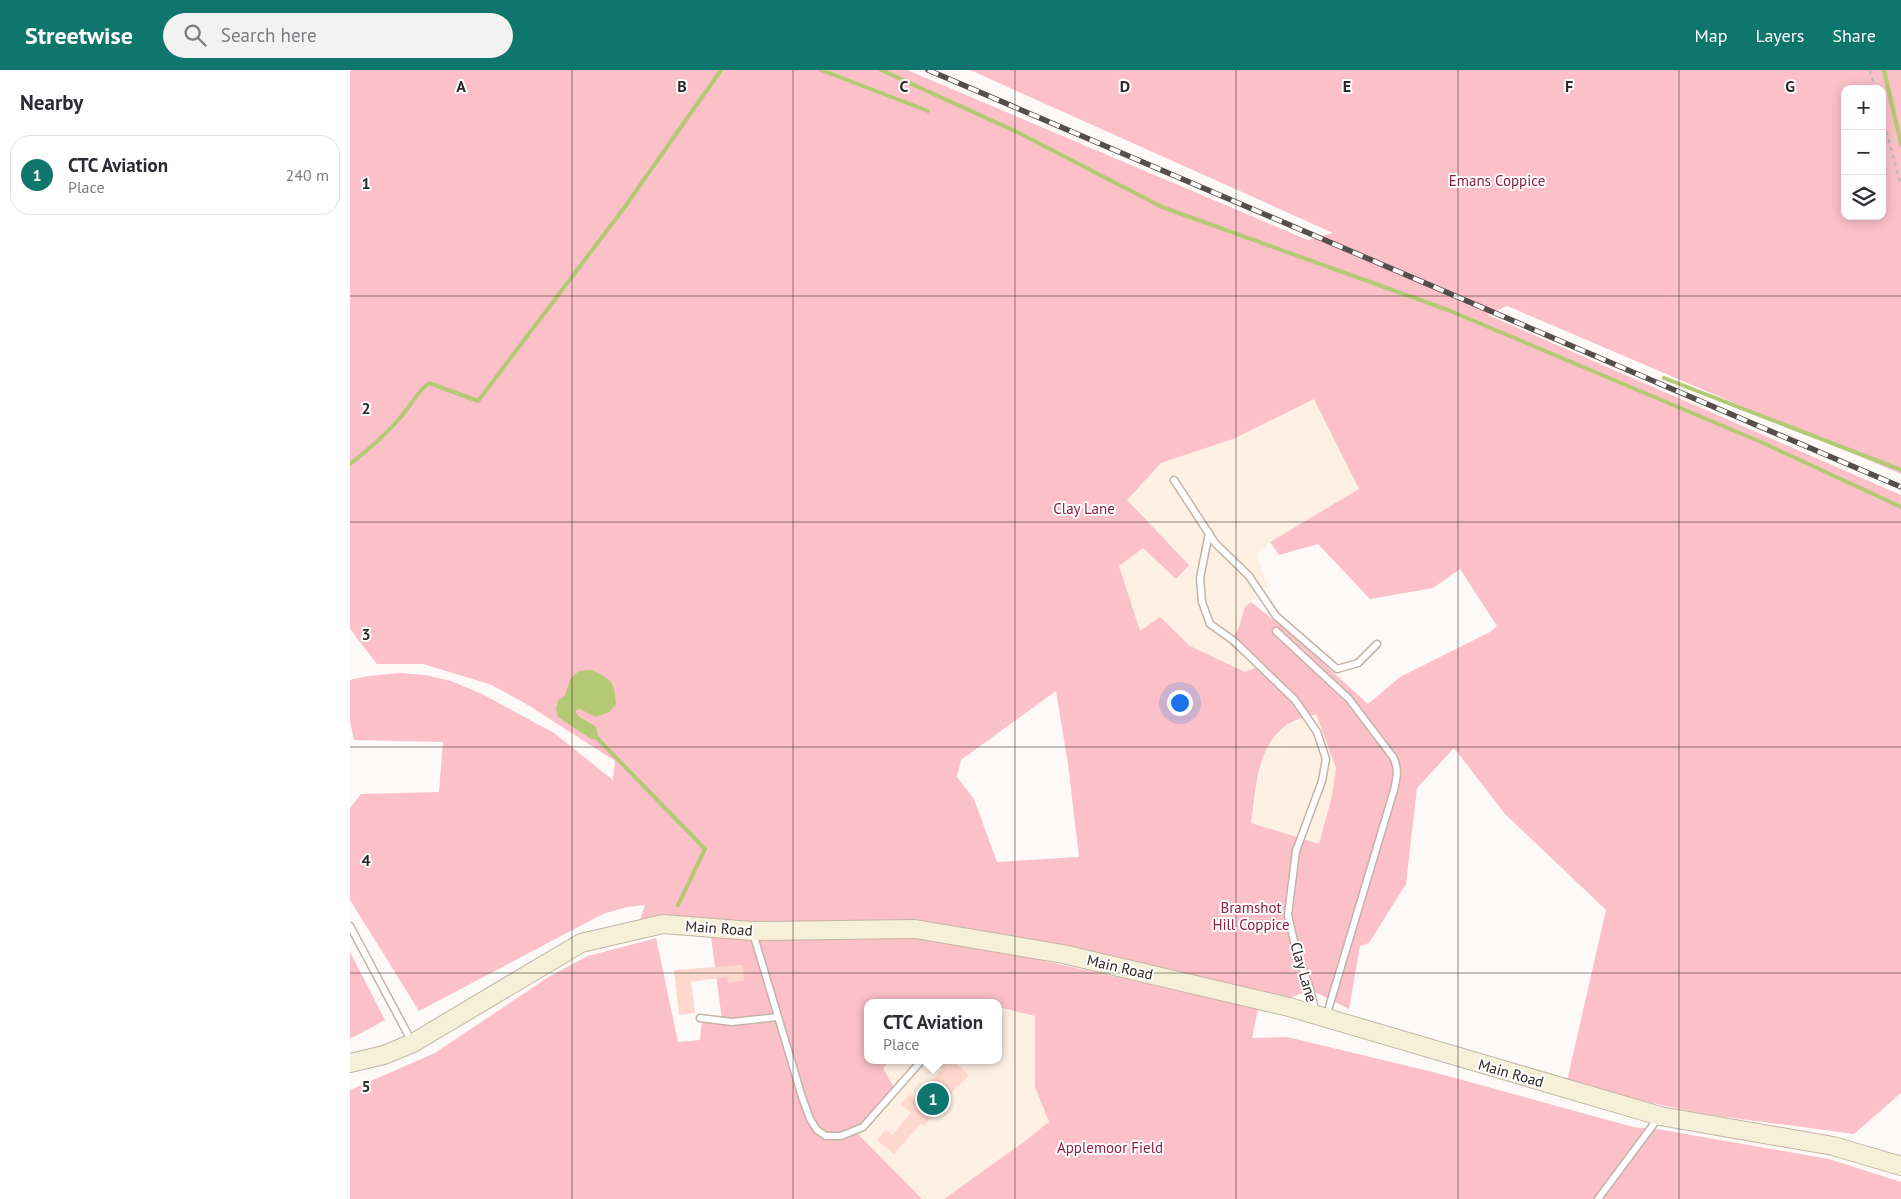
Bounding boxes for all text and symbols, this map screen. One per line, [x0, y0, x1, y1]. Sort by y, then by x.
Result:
search box [163, 13, 513, 58]
text: Streetwise [25, 20, 133, 51]
icon: search [181, 21, 209, 49]
text: Search here [221, 23, 317, 47]
text: Map [1695, 24, 1727, 47]
text: Layers [1755, 24, 1804, 47]
text: Share [1832, 24, 1876, 47]
text: A [456, 76, 466, 96]
text: B [677, 76, 687, 96]
text: C [900, 76, 909, 96]
text: D [1120, 76, 1130, 96]
text: E [1343, 76, 1351, 96]
text: F [1565, 76, 1573, 96]
text: G [1785, 76, 1795, 96]
map controls [1841, 85, 1886, 220]
button: + [1841, 85, 1886, 130]
text: Nearby [20, 89, 83, 116]
button: − [1841, 130, 1886, 175]
text: CTC Aviation [68, 153, 168, 177]
text: 1 [32, 165, 42, 185]
text: 240 m [286, 165, 329, 185]
park label: Emans Coppice [1449, 171, 1545, 190]
text: 1 [361, 173, 371, 193]
button: layers [1841, 175, 1886, 220]
text: Place [68, 177, 105, 197]
text: 2 [361, 398, 371, 418]
park label: Clay Lane [1053, 499, 1115, 518]
text: 3 [361, 624, 371, 644]
your location [1167, 690, 1193, 716]
text: 4 [361, 850, 371, 870]
park label: Bramshot Hill Coppice [1212, 898, 1290, 934]
street label: Main Road [685, 916, 753, 940]
street label: Clay Lane [1286, 940, 1322, 1004]
street label: Main Road [1085, 950, 1155, 984]
popup [864, 999, 1002, 1064]
text: CTC Aviation [883, 1010, 983, 1034]
text: Place [883, 1034, 919, 1054]
street label: Main Road [1476, 1055, 1546, 1091]
text: 5 [361, 1076, 371, 1096]
pin: 1 [917, 1080, 949, 1118]
park label: Applemoor Field [1057, 1138, 1163, 1157]

